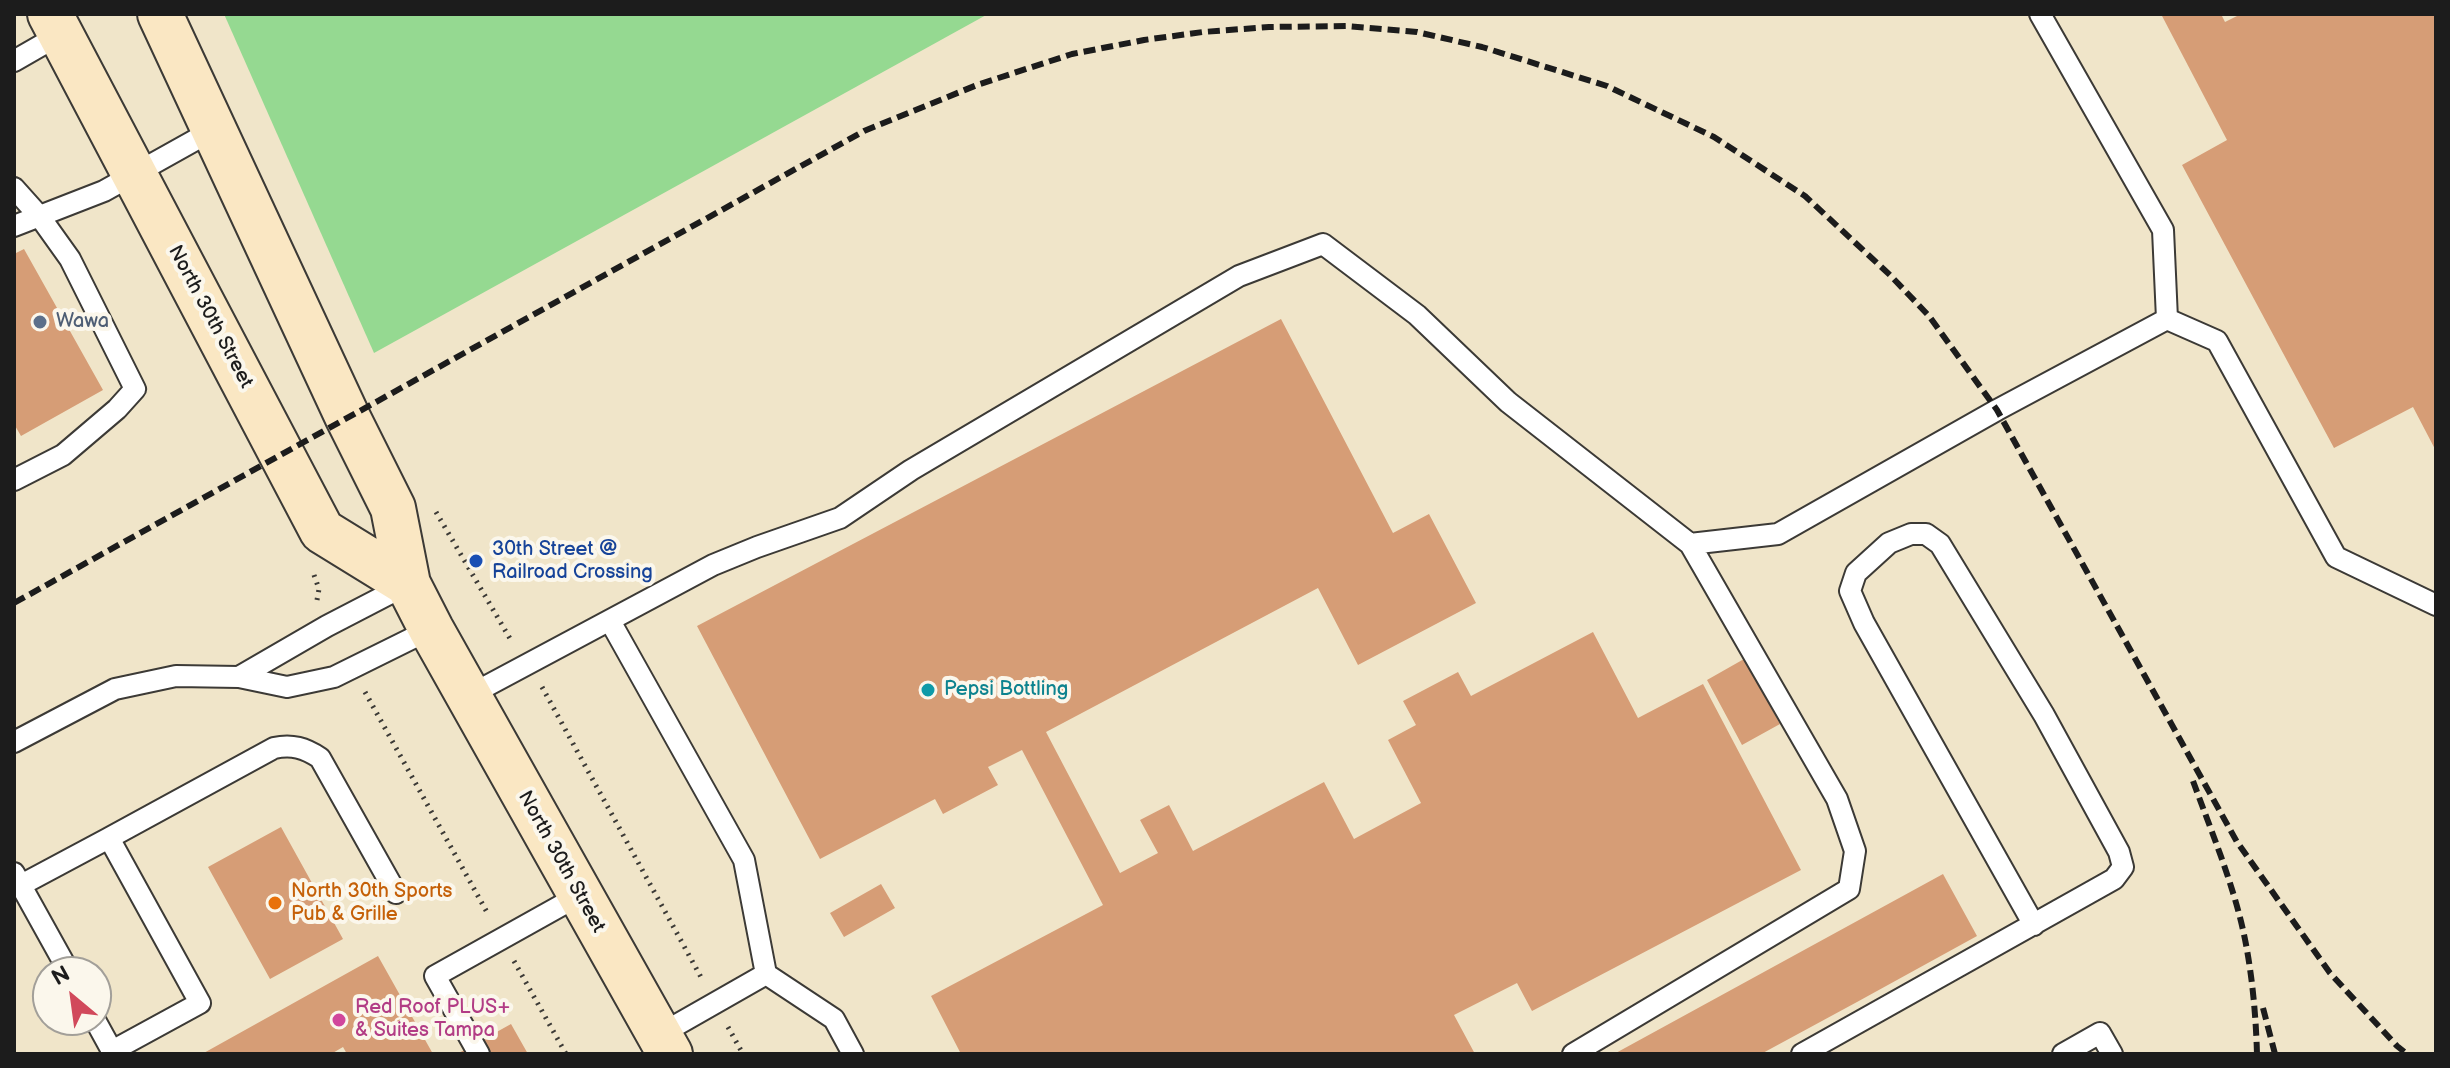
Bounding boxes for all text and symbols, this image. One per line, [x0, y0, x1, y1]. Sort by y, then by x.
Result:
street label: North 30th Street [162, 242, 258, 392]
place label: Wawa [56, 310, 109, 334]
marker: Wawa [31, 313, 49, 331]
place label: 30th Street @ Railroad Crossing [492, 538, 653, 585]
marker: 30th Street @ Railroad Crossing [467, 552, 485, 570]
place label: Pepsi Bottling [944, 678, 1068, 702]
marker: Pepsi Bottling [919, 681, 937, 699]
street label: North 30th Street [512, 787, 610, 937]
place label: North 30th Sports Pub & Grille [291, 880, 452, 927]
marker: North 30th Sports Pub & Grille [266, 894, 284, 912]
north arrow [32, 956, 112, 1036]
text: N [47, 961, 75, 992]
place label: Red Roof PLUS+ & Suites Tampa [355, 996, 510, 1043]
marker: Red Roof PLUS+ & Suites Tampa [330, 1011, 348, 1029]

